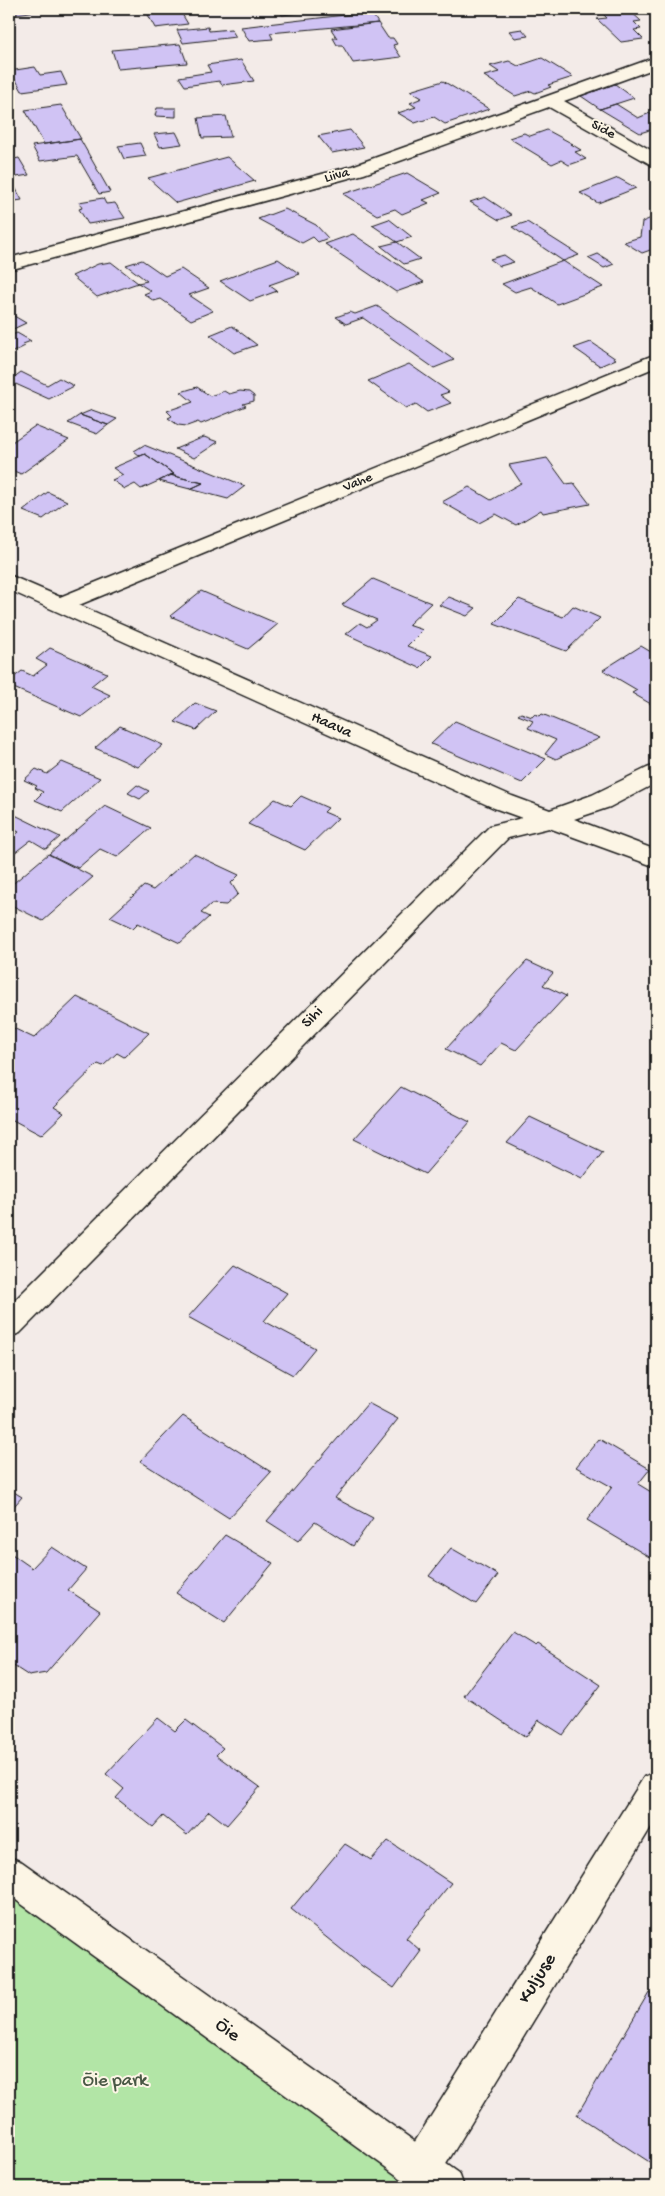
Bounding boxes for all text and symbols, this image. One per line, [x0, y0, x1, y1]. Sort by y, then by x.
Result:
street label: Side [588, 117, 619, 144]
street label: Liiva [323, 164, 353, 187]
street label: Vahe [340, 469, 376, 497]
street label: Haava [308, 709, 355, 744]
street label: Sihi [298, 1003, 328, 1033]
street label: Kuljuse [514, 1950, 562, 2008]
street label: Õie [210, 2014, 244, 2048]
park label: Õie park [83, 2070, 149, 2093]

